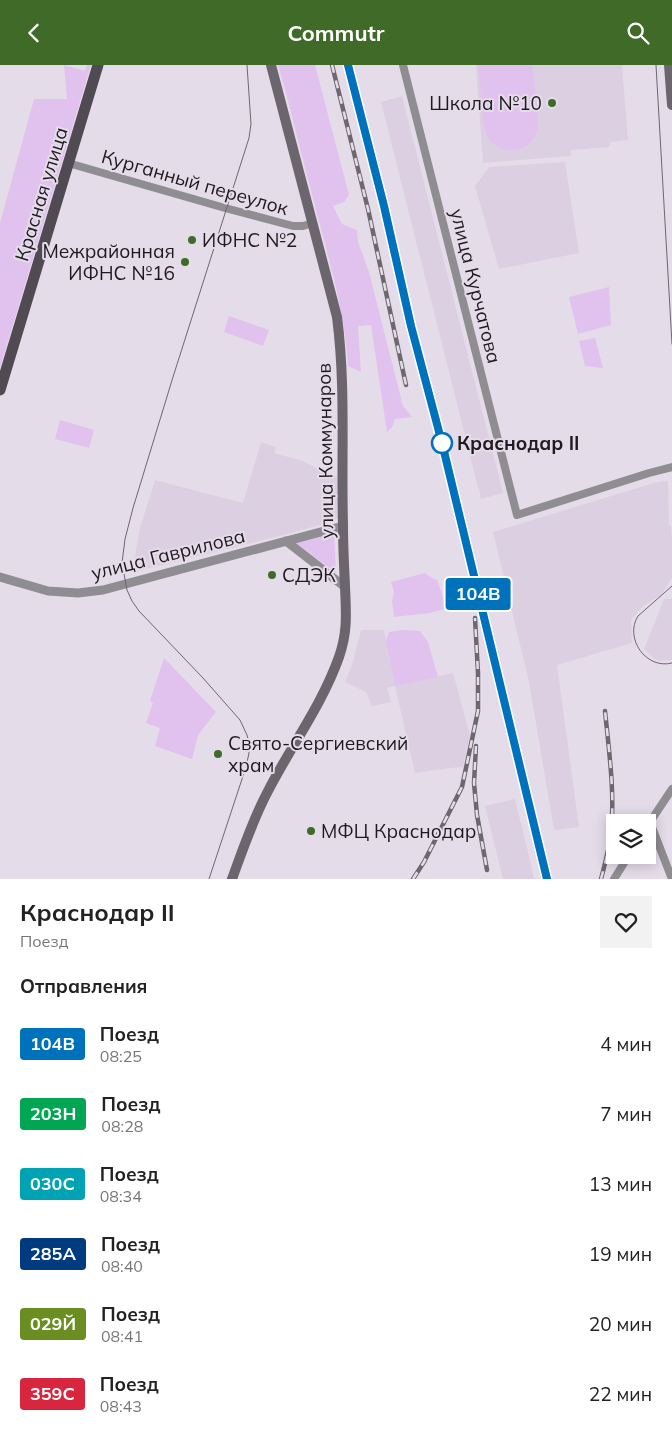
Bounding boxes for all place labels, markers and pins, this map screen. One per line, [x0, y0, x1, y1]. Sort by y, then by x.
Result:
place label: Школа №10 [429, 91, 542, 115]
marker: Школа №10 [546, 97, 558, 109]
place label: ИФНС №2 [202, 228, 297, 252]
marker: ИФНС №2 [186, 234, 198, 246]
place label: Межрайонная ИФНС №16 [43, 239, 175, 285]
marker: Межрайонная ИФНС №16 [179, 256, 191, 268]
place label: Краснодар II [457, 431, 579, 455]
marker: Краснодар II [431, 432, 453, 454]
place label: СДЭК [282, 563, 336, 587]
marker: СДЭК [266, 569, 278, 581]
place label: Свято-Сергиевский храм [228, 731, 408, 777]
marker: Свято-Сергиевский храм [212, 748, 224, 760]
place label: МФЦ Краснодар [321, 819, 476, 843]
marker: МФЦ Краснодар [305, 825, 317, 837]

